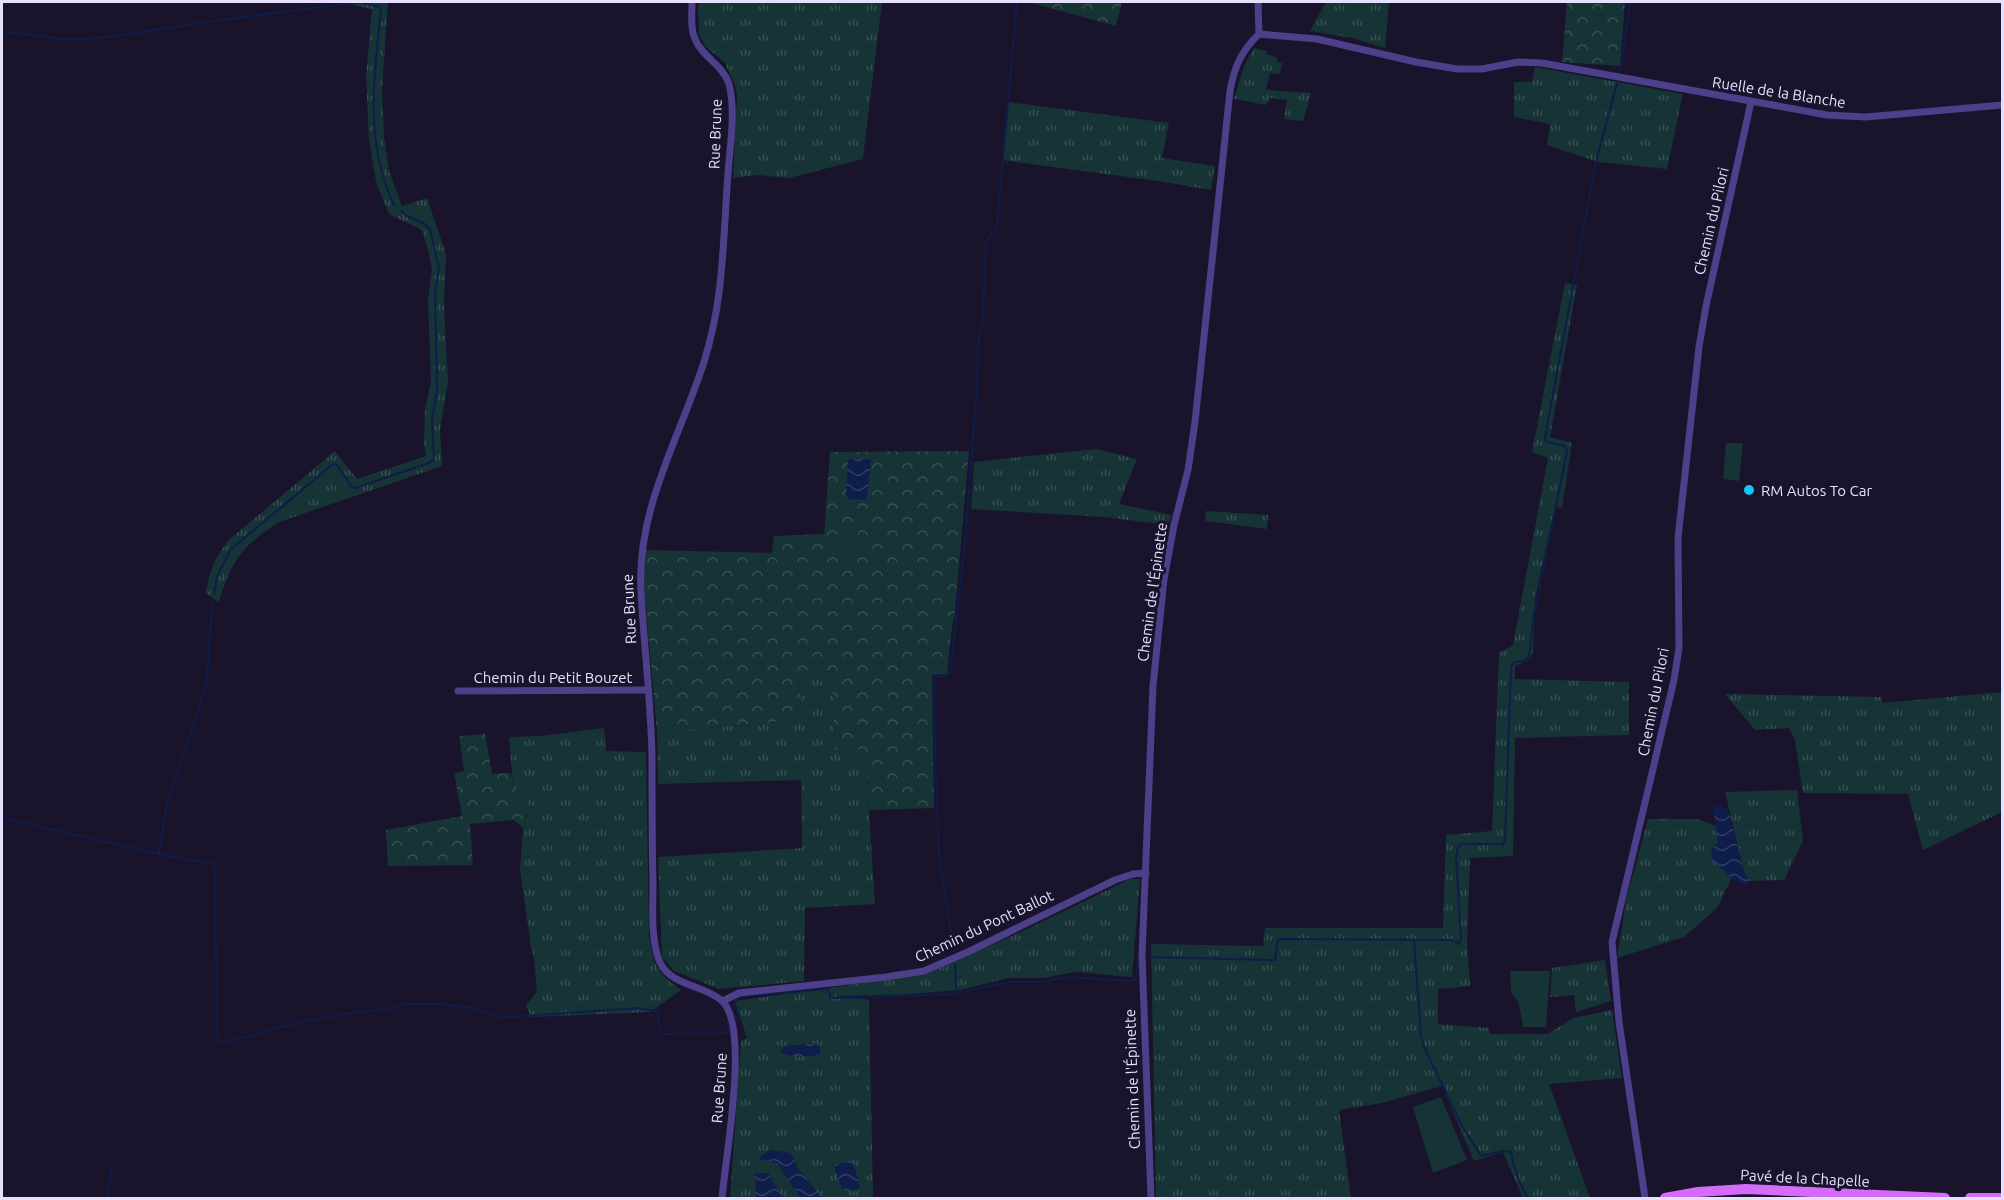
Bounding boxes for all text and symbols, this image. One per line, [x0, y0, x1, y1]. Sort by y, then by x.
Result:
street label: Ruelle de la Blanche [1711, 73, 1847, 111]
street label: Rue Brune [705, 99, 725, 169]
street label: Chemin du Pilori [1690, 165, 1732, 277]
place label: RM Autos To Car [1761, 482, 1872, 499]
marker: RM Autos To Car [1742, 483, 1756, 497]
street label: Chemin de l'Épinette [1134, 521, 1170, 663]
street label: Rue Brune [619, 573, 639, 645]
street label: Chemin du Pilori [1634, 646, 1672, 758]
street label: Chemin du Petit Bouzet [473, 669, 633, 686]
street label: Chemin du Pont Ballot [912, 886, 1056, 966]
street label: Chemin de l'Épinette [1121, 1009, 1143, 1149]
street label: Rue Brune [708, 1052, 730, 1124]
street label: Pavé de la Chapelle [1740, 1166, 1870, 1190]

